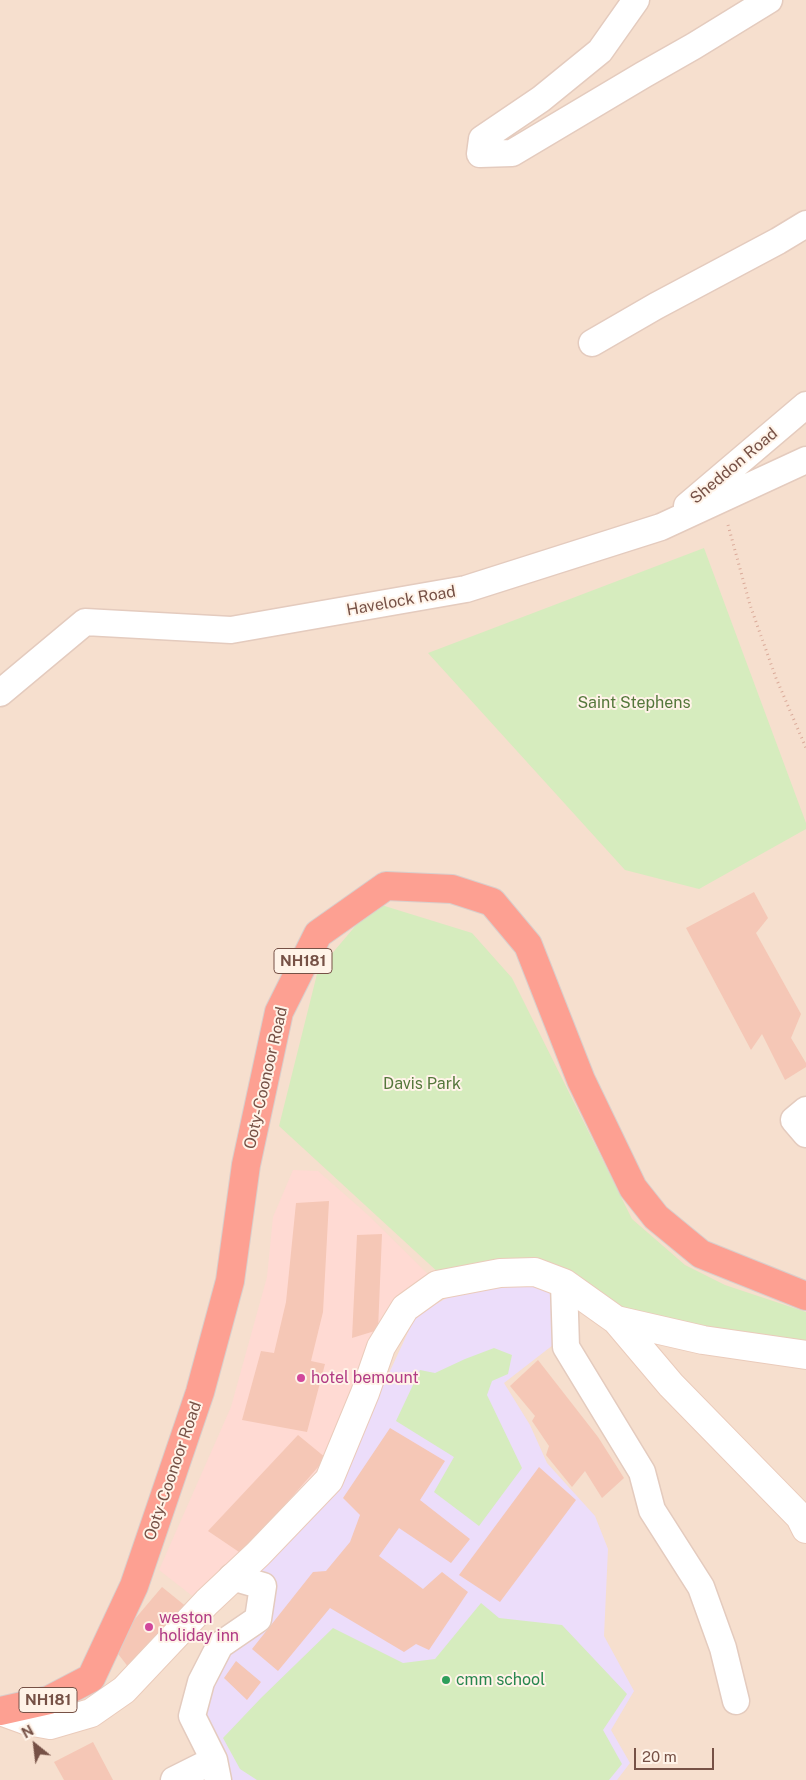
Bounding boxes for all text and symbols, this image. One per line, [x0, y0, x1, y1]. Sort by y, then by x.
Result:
street label: Sheddon Road [686, 424, 782, 508]
street label: Havelock Road [345, 582, 457, 620]
park label: Saint Stephens [577, 693, 691, 713]
road number: NH181 [274, 948, 332, 974]
street label: Ooty-Coonoor Road [240, 1005, 292, 1151]
park label: Davis Park [383, 1074, 461, 1094]
place label: hotel bemount [311, 1368, 419, 1388]
marker: hotel bemount [295, 1372, 307, 1384]
street label: Ooty-Coonoor Road [140, 1399, 206, 1543]
place label: weston holiday inn [159, 1608, 239, 1646]
marker: weston holiday inn [143, 1621, 155, 1633]
place label: cmm school [456, 1670, 545, 1690]
marker: cmm school [440, 1674, 452, 1686]
road number: NH181 [19, 1688, 77, 1712]
north arrow [10, 1720, 60, 1770]
text: N [19, 1722, 36, 1742]
scale bar [636, 1738, 716, 1770]
text: 20 m [642, 1748, 677, 1765]

